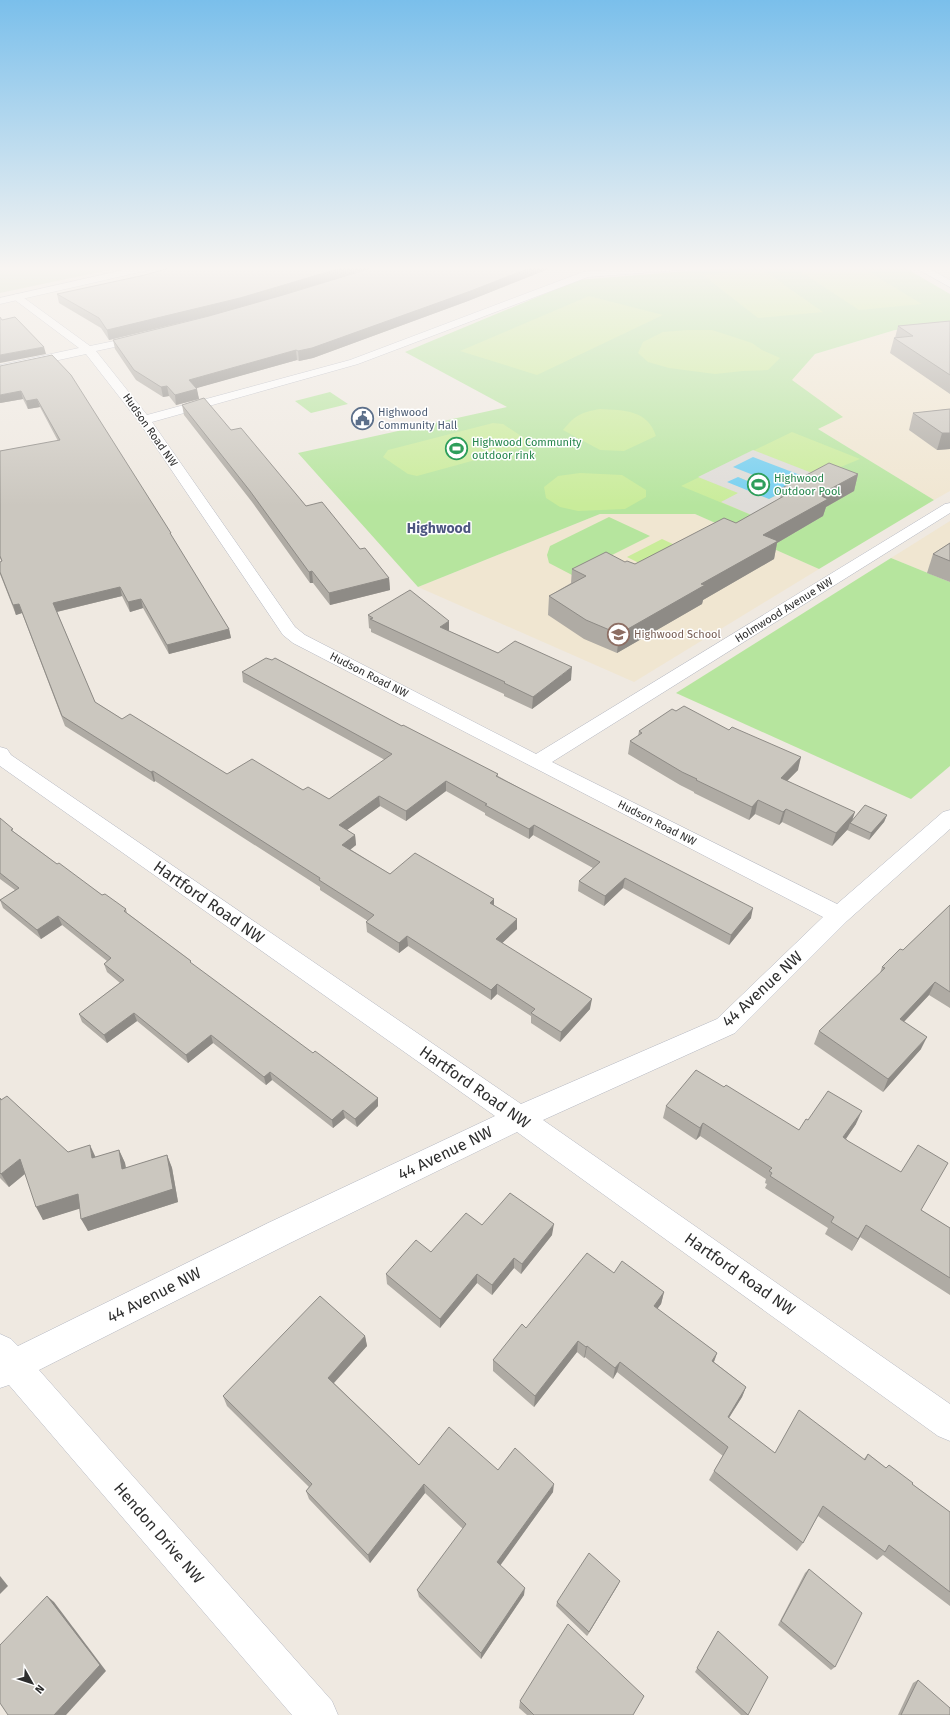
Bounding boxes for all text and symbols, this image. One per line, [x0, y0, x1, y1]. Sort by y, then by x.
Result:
street label: Hudson Road NW [120, 391, 180, 469]
public building icon: Highwood Community Hall [349, 405, 375, 431]
place label: Highwood Community Hall [378, 406, 457, 432]
sports icon: Highwood Community outdoor rink [444, 435, 470, 461]
place label: Highwood Community outdoor rink [472, 436, 582, 462]
sports icon: Highwood Outdoor Pool [746, 471, 772, 497]
place label: Highwood Outdoor Pool [774, 472, 841, 498]
district label: Highwood [407, 520, 471, 537]
street label: Holmwood Avenue NW [733, 575, 835, 645]
school or university icon: Highwood School [606, 621, 632, 647]
place label: Highwood School [634, 628, 721, 641]
street label: Hudson Road NW [328, 650, 410, 700]
street label: Hudson Road NW [616, 798, 698, 848]
street label: Hartford Road NW [150, 857, 268, 947]
street label: 44 Avenue NW [718, 947, 806, 1031]
street label: Hartford Road NW [416, 1042, 534, 1132]
street label: 44 Avenue NW [395, 1122, 495, 1184]
street label: Hartford Road NW [681, 1229, 799, 1319]
street label: 44 Avenue NW [104, 1263, 204, 1327]
street label: Hendon Drive NW [110, 1479, 208, 1587]
north arrow [12, 1663, 52, 1703]
text: N [32, 1682, 47, 1696]

